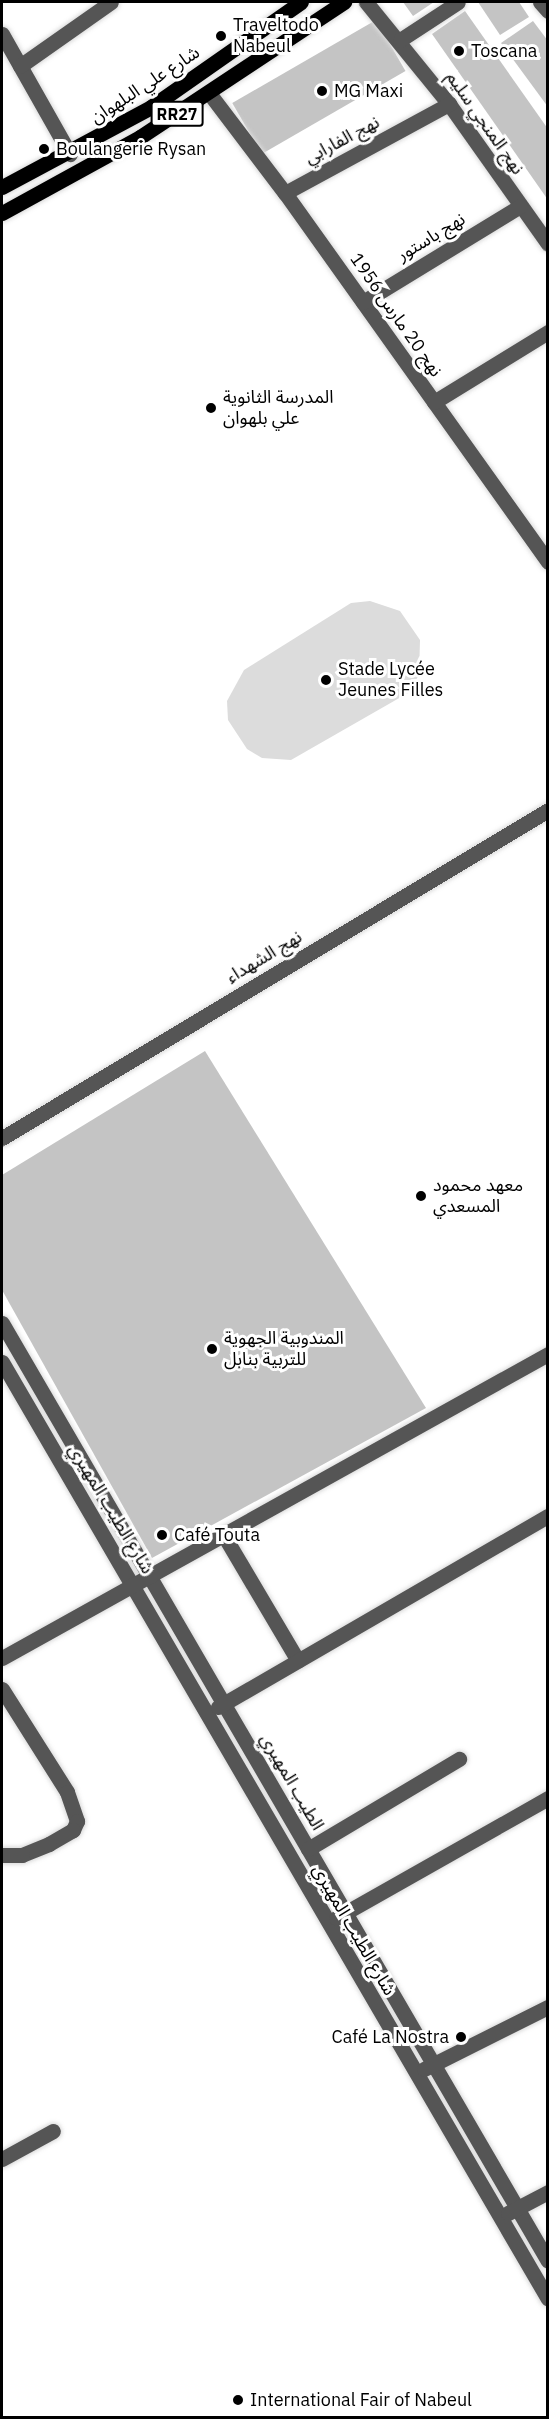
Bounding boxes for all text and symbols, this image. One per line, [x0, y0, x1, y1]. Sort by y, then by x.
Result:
place label: Traveltodo Nabeul [233, 15, 319, 57]
marker: Traveltodo Nabeul [214, 29, 228, 43]
place label: Toscana [471, 40, 537, 62]
street label: شارع علي البلهوان [86, 42, 204, 128]
marker: Toscana [452, 44, 466, 58]
street label: نهج المنجي سليم [442, 67, 528, 179]
place label: MG Maxi [334, 80, 403, 102]
marker: MG Maxi [315, 84, 329, 98]
road number: RR27 [150, 101, 204, 127]
street label: نهج الفارابي [301, 111, 383, 169]
place label: Boulangerie Rysan [56, 138, 206, 160]
marker: Boulangerie Rysan [37, 142, 51, 156]
street label: نهج باستور [393, 208, 469, 266]
street label: نهج 20 مارس 1956 [345, 249, 447, 381]
place label: المدرسة الثانوية علي بلهوان [223, 387, 334, 430]
marker: المدرسة الثانوية علي بلهوان [204, 401, 218, 415]
place label: Stade Lycée Jeunes Filles [338, 659, 443, 702]
marker: Stade Lycée Jeunes Filles [319, 673, 333, 687]
street label: نهج الشهداء [222, 926, 306, 988]
place label: معهد محمود المسعدي [433, 1175, 523, 1218]
marker: معهد محمود المسعدي [414, 1189, 428, 1203]
place label: المندوبية الجهوية للتربية بنابل [224, 1328, 344, 1370]
marker: المندوبية الجهوية للتربية بنابل [205, 1342, 219, 1356]
street label: شارع الطيب المهيري [64, 1440, 158, 1578]
place label: Café Touta [174, 1524, 260, 1546]
marker: Café Touta [155, 1528, 169, 1542]
street label: الطيب المهيري [256, 1730, 328, 1834]
street label: شارع الطيب المهيري [308, 1861, 400, 1999]
place label: Café La Nostra [332, 2026, 449, 2048]
marker: Café La Nostra [454, 2030, 468, 2044]
place label: International Fair of Nabeul [250, 2389, 472, 2411]
marker: International Fair of Nabeul [231, 2393, 245, 2407]

